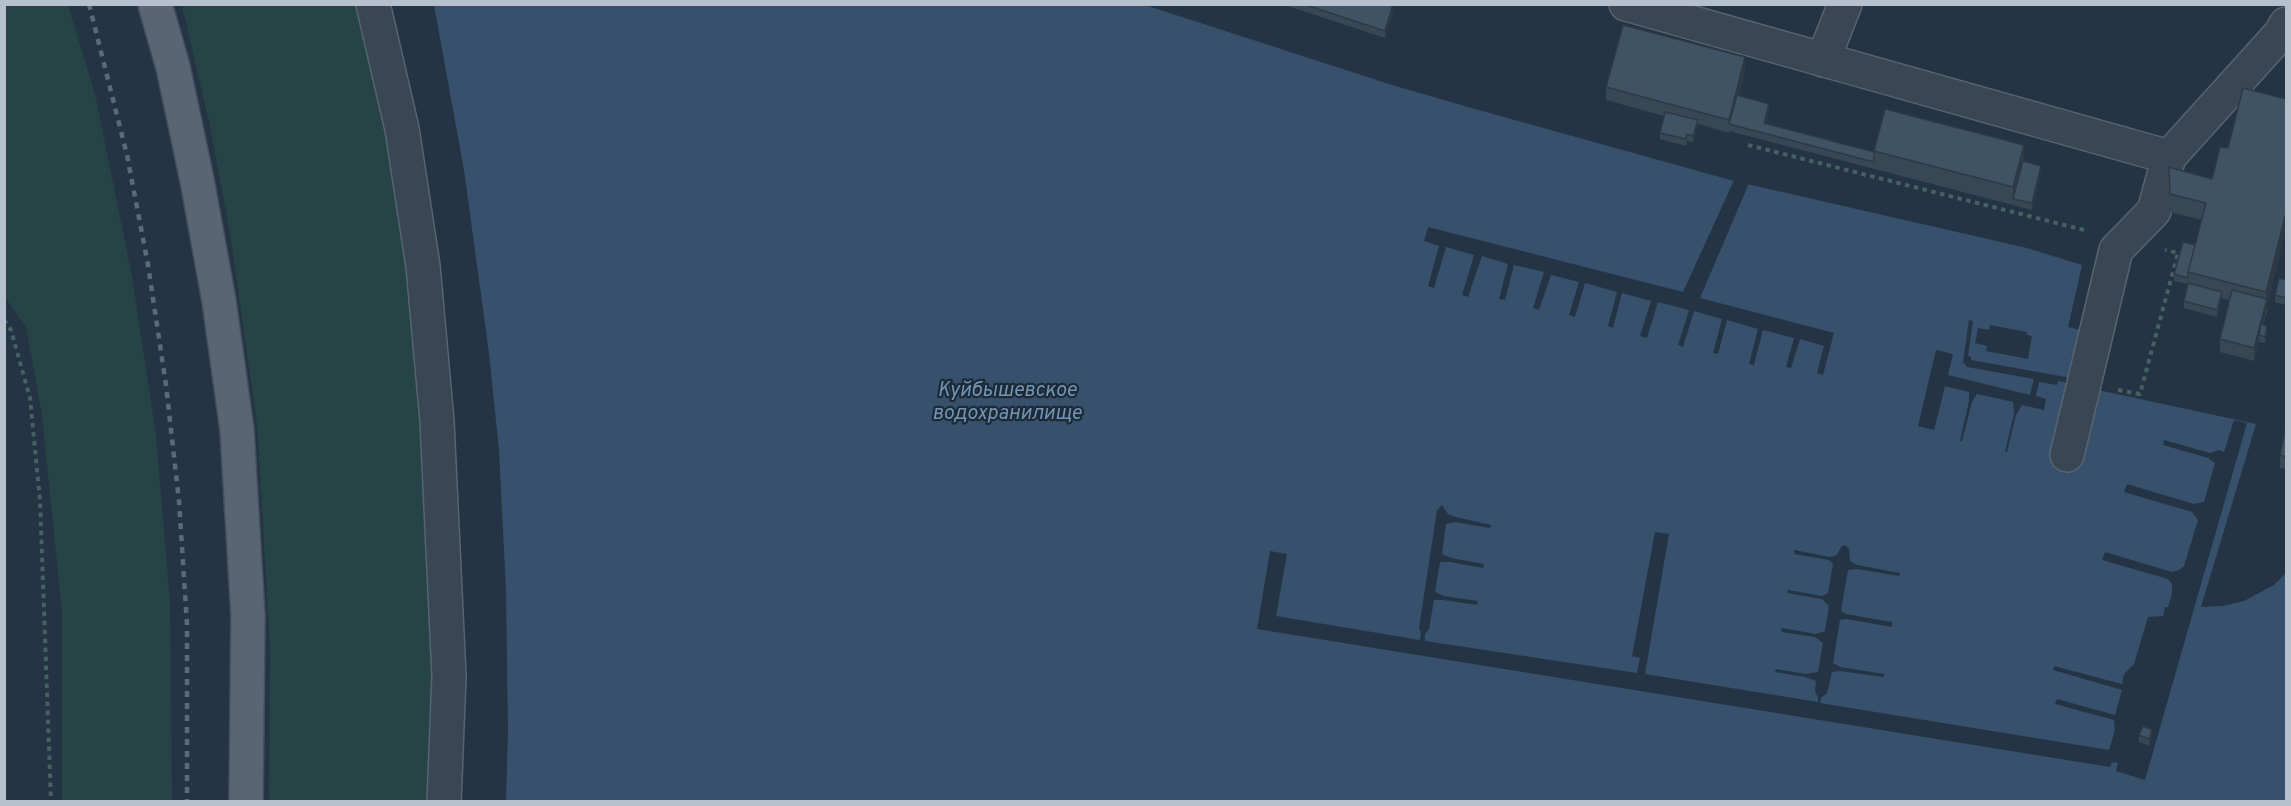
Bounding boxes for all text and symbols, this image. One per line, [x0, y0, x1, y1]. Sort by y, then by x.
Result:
water label: Куйбышевское водохранилище [932, 380, 1082, 427]

